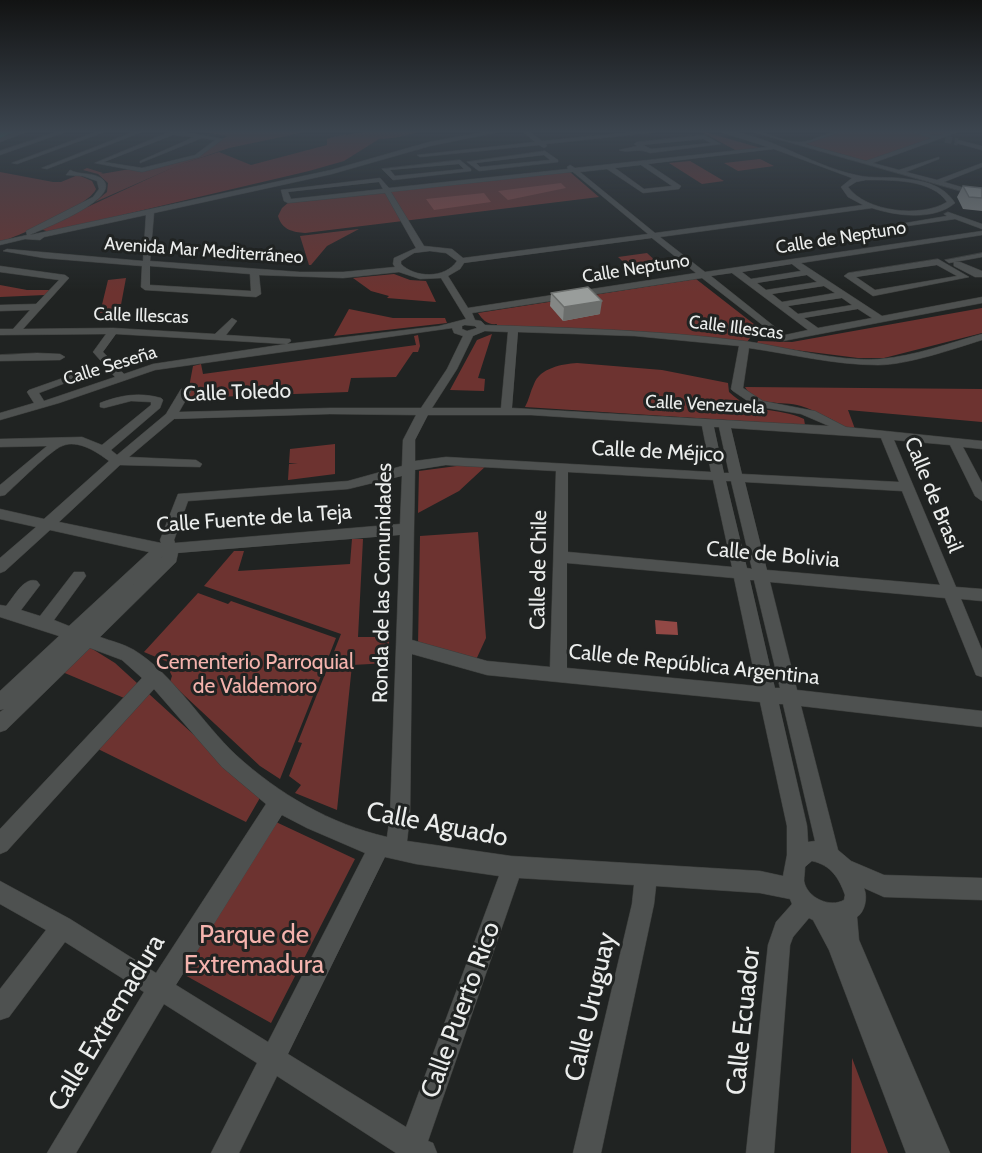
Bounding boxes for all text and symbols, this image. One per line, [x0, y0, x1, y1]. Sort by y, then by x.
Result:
street label: Calle de Neptuno [774, 217, 908, 259]
street label: Avenida Mar Mediterráneo [104, 233, 304, 269]
street label: Calle Neptuno [581, 250, 691, 288]
street label: Calle Illescas [93, 304, 189, 328]
street label: Calle Illescas [687, 311, 785, 345]
street label: Calle Seseña [61, 342, 159, 390]
street label: Calle Toledo [182, 379, 292, 407]
street label: Calle Venezuela [645, 391, 765, 419]
street label: Calle de Brasil [898, 433, 968, 557]
street label: Calle de Méjico [591, 436, 725, 468]
street label: Ronda de las Comunidades [368, 463, 398, 703]
street label: Calle Fuente de la Teja [155, 500, 353, 538]
street label: Calle de Chile [525, 510, 553, 630]
street label: Calle de Bolivia [705, 537, 841, 573]
street label: Calle de República Argentina [567, 639, 821, 691]
park label: Cementerio Parroquial de Valdemoro [156, 650, 354, 700]
street label: Calle Aguado [364, 796, 510, 854]
street label: Calle Puerto Rico [415, 918, 507, 1102]
park label: Parque de Extremadura [184, 919, 324, 981]
street label: Calle Extremadura [42, 929, 172, 1117]
street label: Calle Uruguay [559, 930, 623, 1084]
street label: Calle Ecuador [721, 945, 767, 1097]

